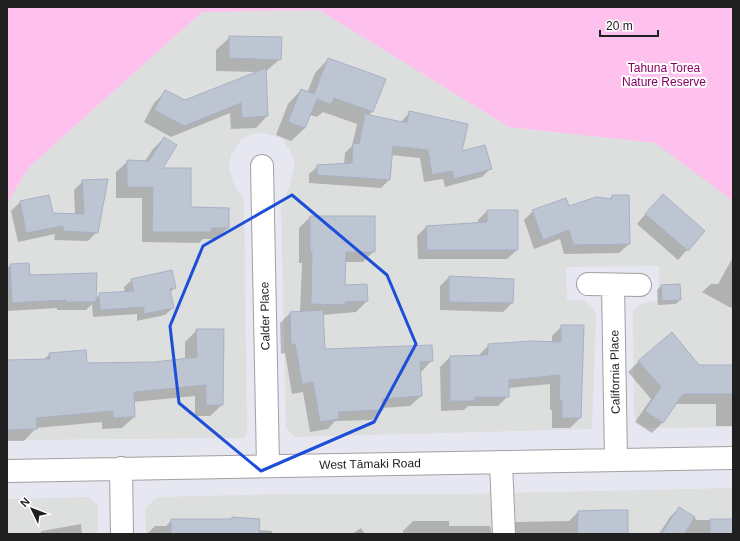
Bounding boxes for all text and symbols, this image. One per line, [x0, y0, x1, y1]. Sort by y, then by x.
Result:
scale bar [600, 12, 658, 38]
text: 20 m [606, 19, 633, 33]
park label: Tahuna Torea Nature Reserve [622, 61, 706, 89]
street label: Calder Place [257, 281, 273, 350]
street label: California Place [607, 330, 623, 414]
street label: West Tāmaki Road [319, 456, 421, 472]
north arrow [12, 489, 52, 529]
text: N [18, 495, 32, 509]

